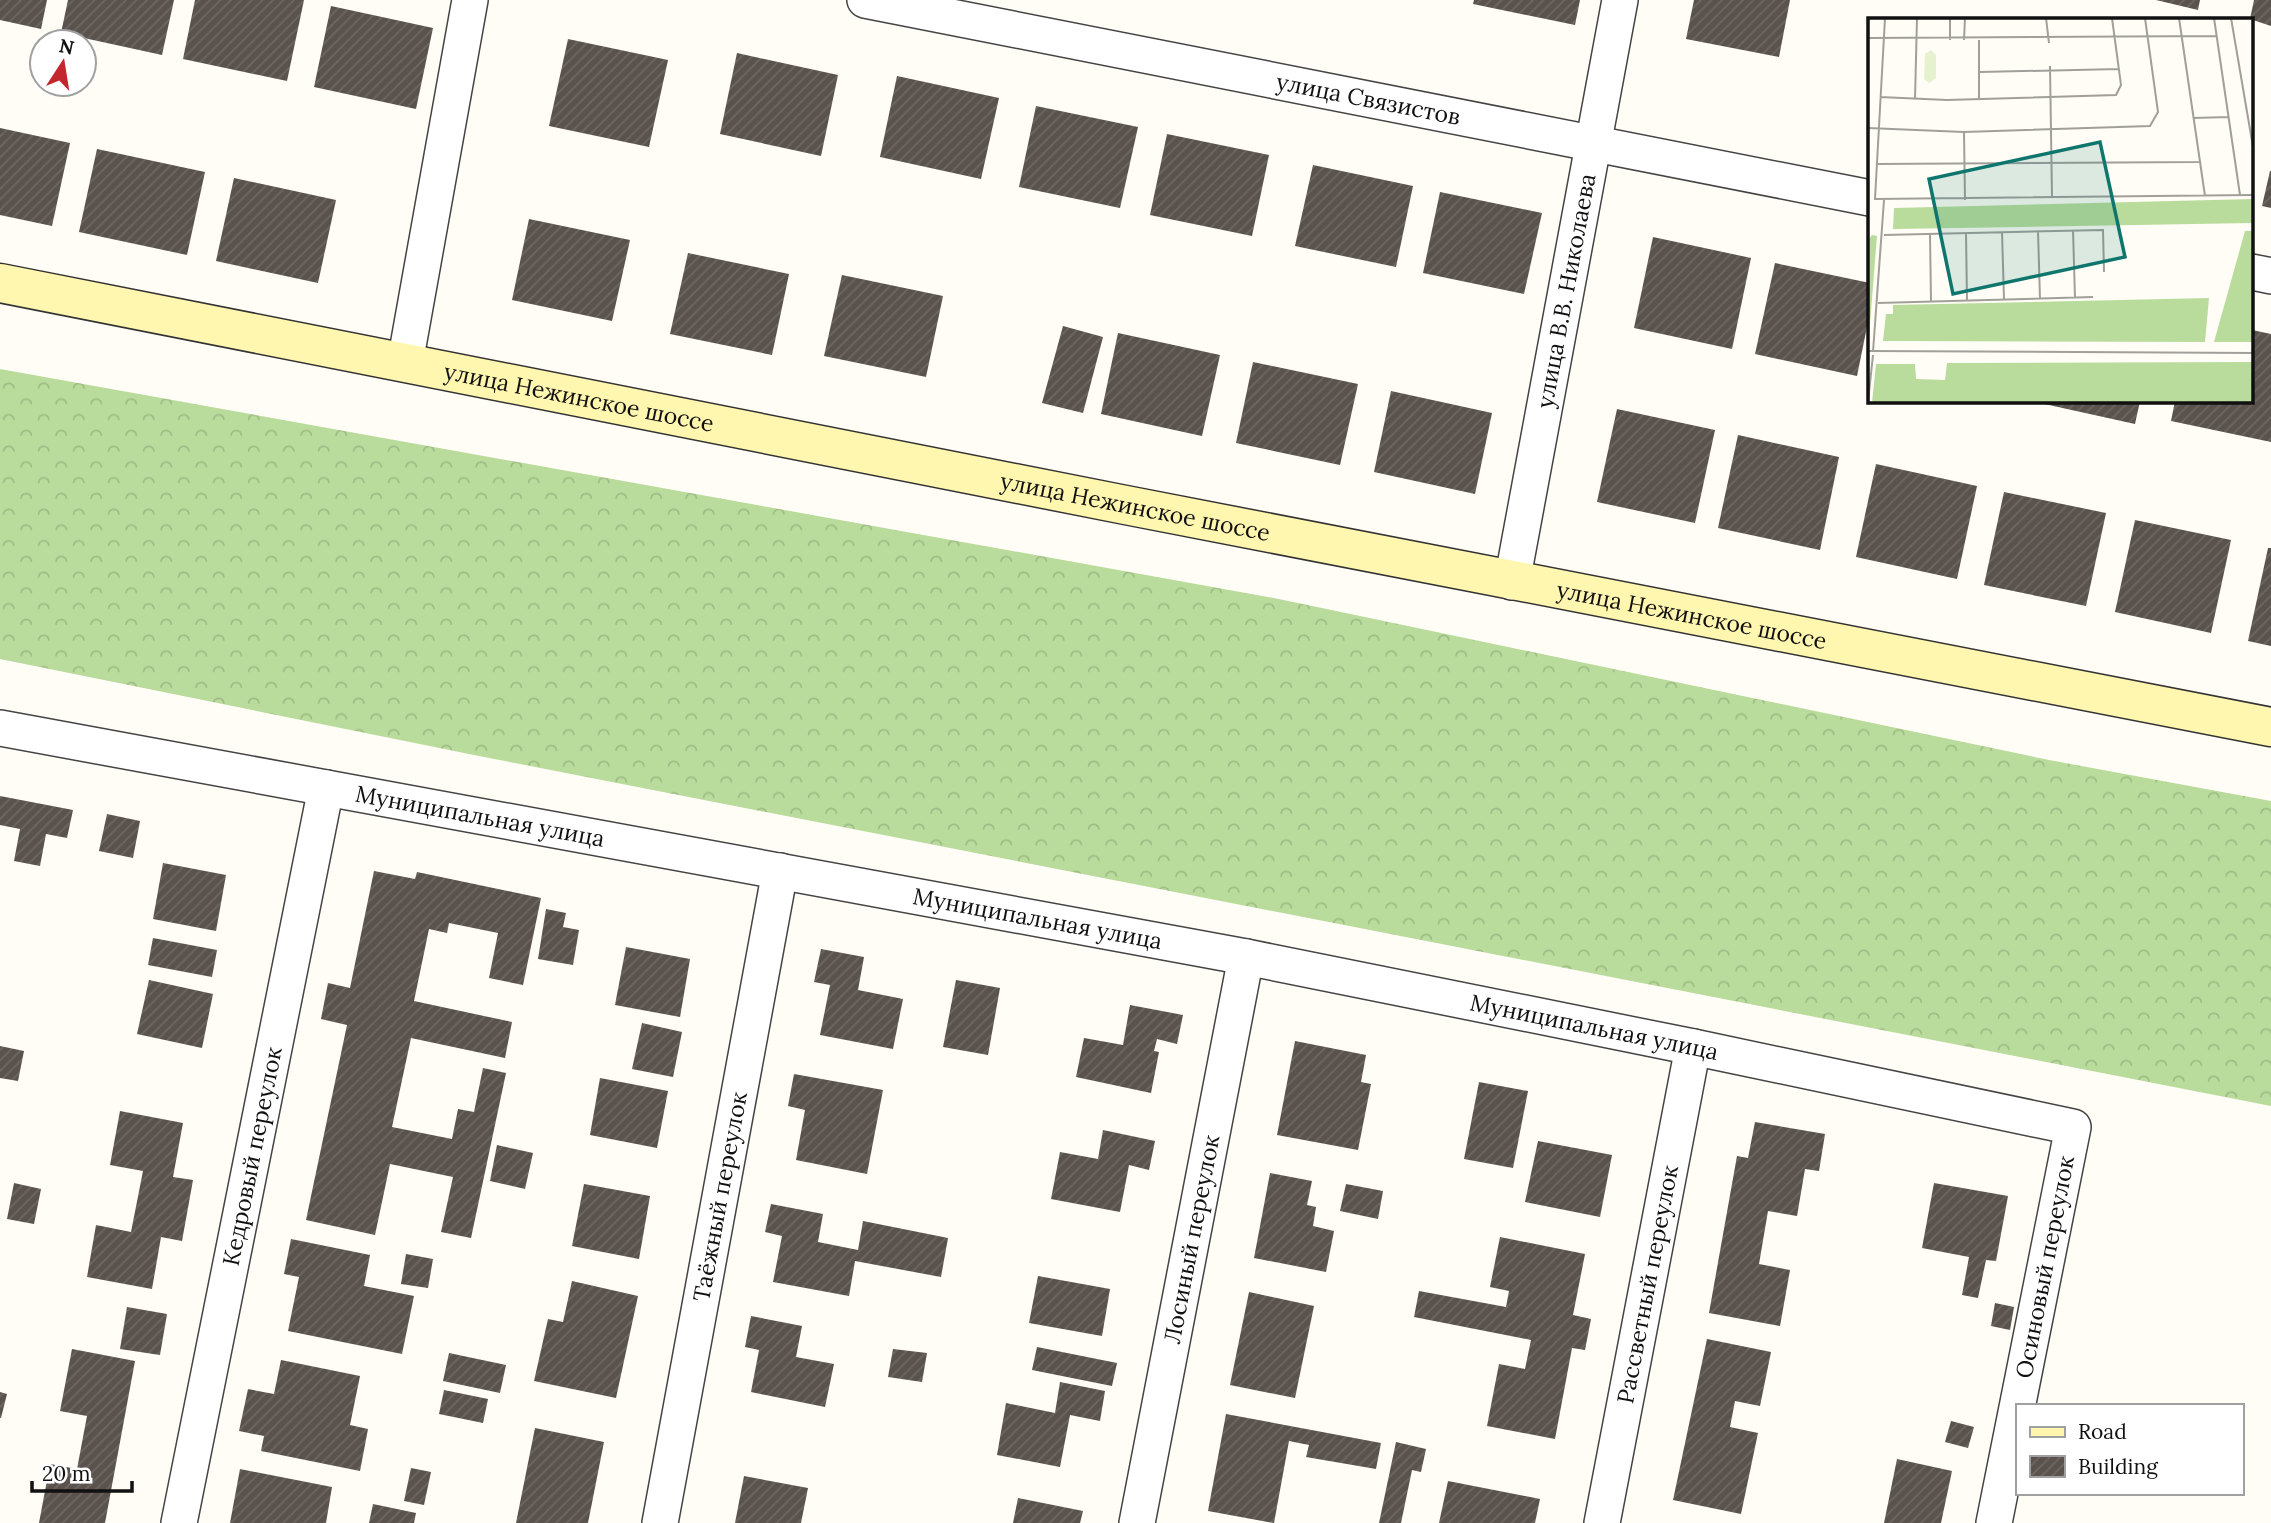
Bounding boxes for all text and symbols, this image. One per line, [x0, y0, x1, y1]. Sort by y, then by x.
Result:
inset map [1868, 18, 2254, 402]
north arrow [28, 28, 98, 98]
text: N [57, 33, 77, 60]
street label: улица Связистов [1274, 66, 1463, 131]
street label: улица В.В. Николаева [1530, 171, 1602, 411]
street label: улица Нежинское шоссе [442, 356, 716, 438]
street label: улица Нежинское шоссе [998, 466, 1273, 547]
street label: улица Нежинское шоссе [1554, 574, 1829, 655]
street label: Муниципальная улица [353, 779, 607, 853]
street label: Муниципальная улица [911, 881, 1165, 955]
street label: Муниципальная улица [1467, 987, 1721, 1066]
street label: Кедровый переулок [216, 1044, 288, 1268]
street label: Таёжный переулок [686, 1089, 753, 1304]
street label: Лосиный переулок [1157, 1132, 1226, 1346]
street label: Осиновый переулок [2009, 1152, 2080, 1381]
street label: Рассветный переулок [1610, 1162, 1684, 1406]
legend [2016, 1404, 2243, 1495]
text: Road [2078, 1418, 2127, 1445]
scale bar [32, 1450, 131, 1494]
text: Building [2078, 1453, 2158, 1480]
text: 20 m [42, 1460, 91, 1487]

